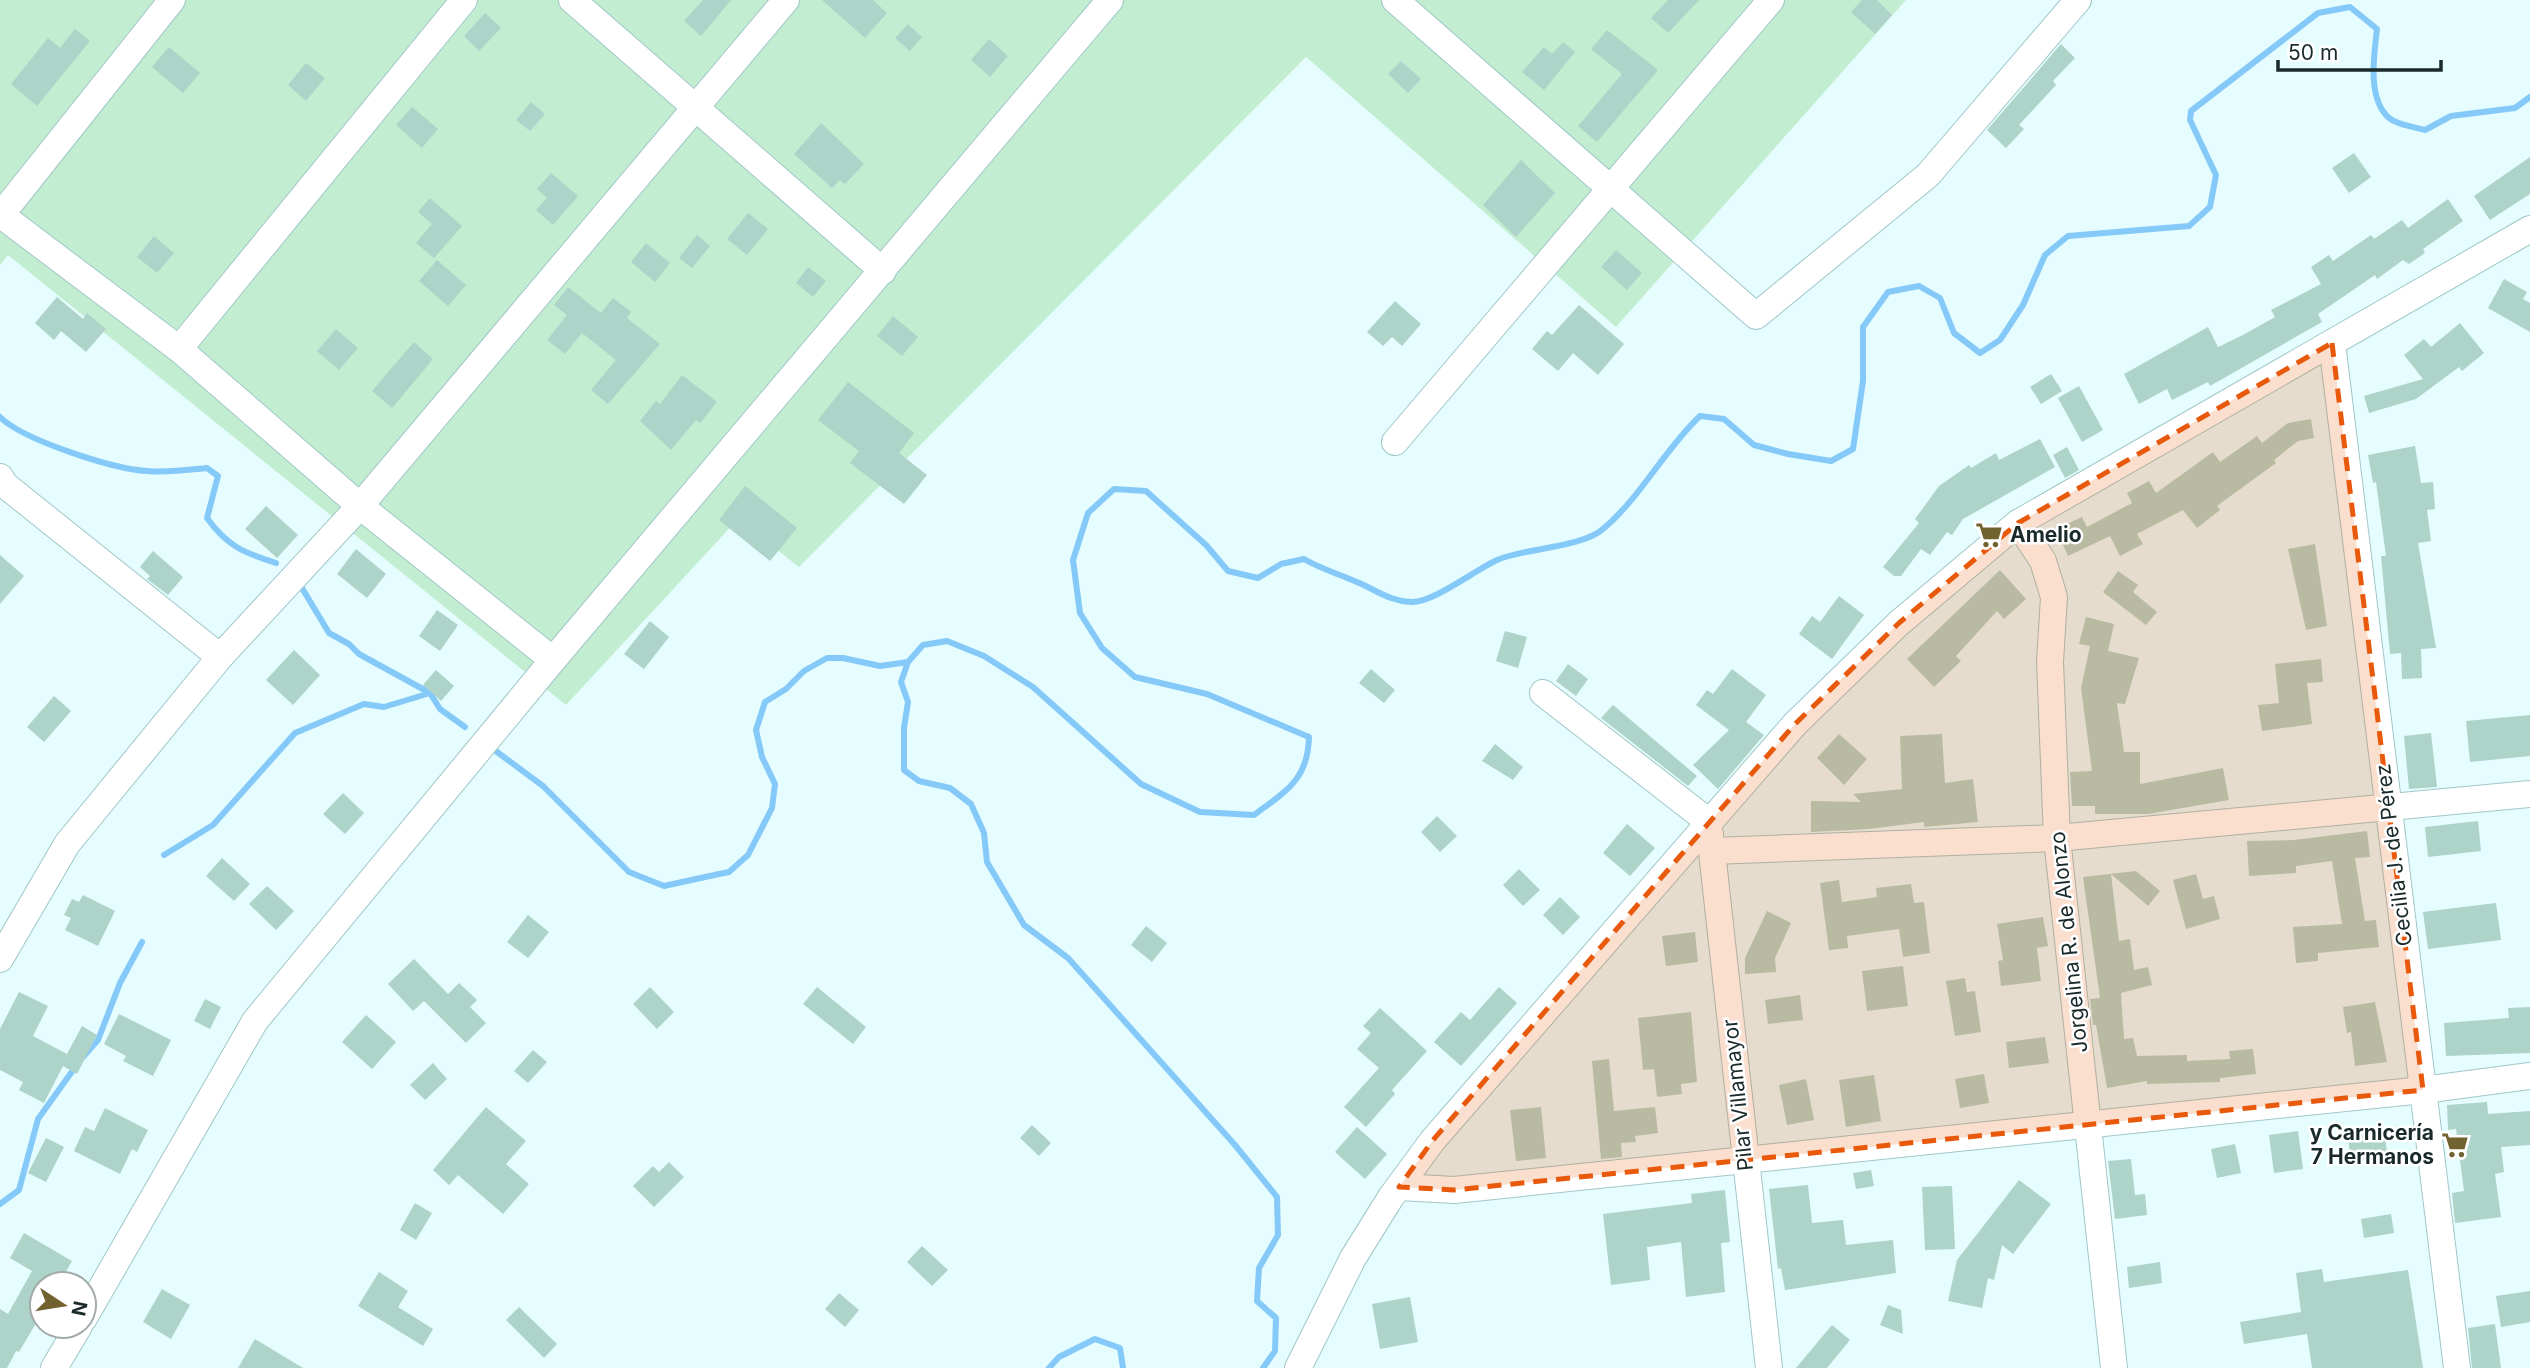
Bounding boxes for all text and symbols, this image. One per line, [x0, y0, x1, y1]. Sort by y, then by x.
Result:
scale bar [2278, 28, 2441, 72]
text: 50 m [2288, 40, 2338, 65]
supermarket icon: Amelio [1974, 520, 2004, 550]
place label: Amelio [2010, 522, 2082, 547]
street label: Cecilia J. de Pérez [2370, 763, 2417, 948]
street label: Jorgelina R. de Alonzo [2044, 830, 2093, 1054]
street label: Pilar Villamayor [1717, 1018, 1758, 1172]
place label: y Carnicería 7 Hermanos [2310, 1120, 2434, 1169]
supermarket icon: y Carnicería 7 Hermanos [2440, 1130, 2470, 1160]
north arrow [28, 1270, 98, 1340]
text: N [66, 1299, 92, 1318]

